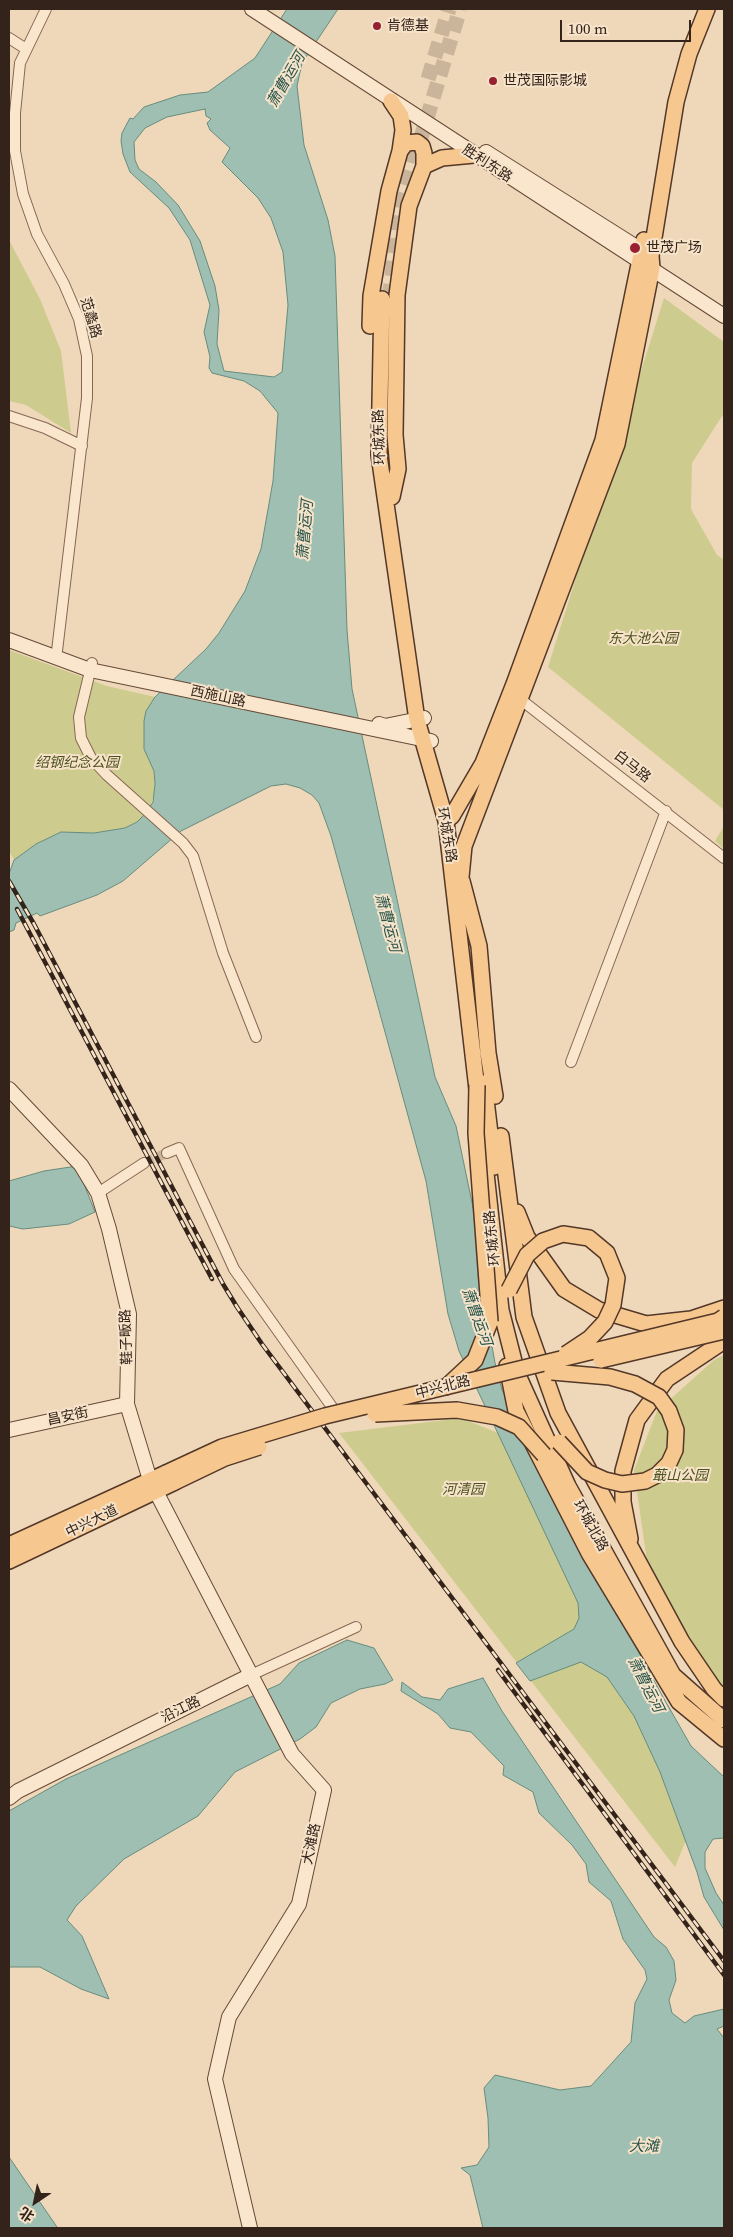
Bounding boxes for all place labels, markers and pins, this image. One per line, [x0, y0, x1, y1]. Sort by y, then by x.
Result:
place label: 肯德基 [387, 18, 429, 34]
marker: 肯德基 [371, 20, 383, 32]
place label: 世茂国际影城 [503, 73, 587, 89]
marker: 世茂国际影城 [487, 75, 499, 87]
place label: 世茂广场 [646, 240, 702, 256]
marker: 世茂广场 [628, 241, 642, 255]

